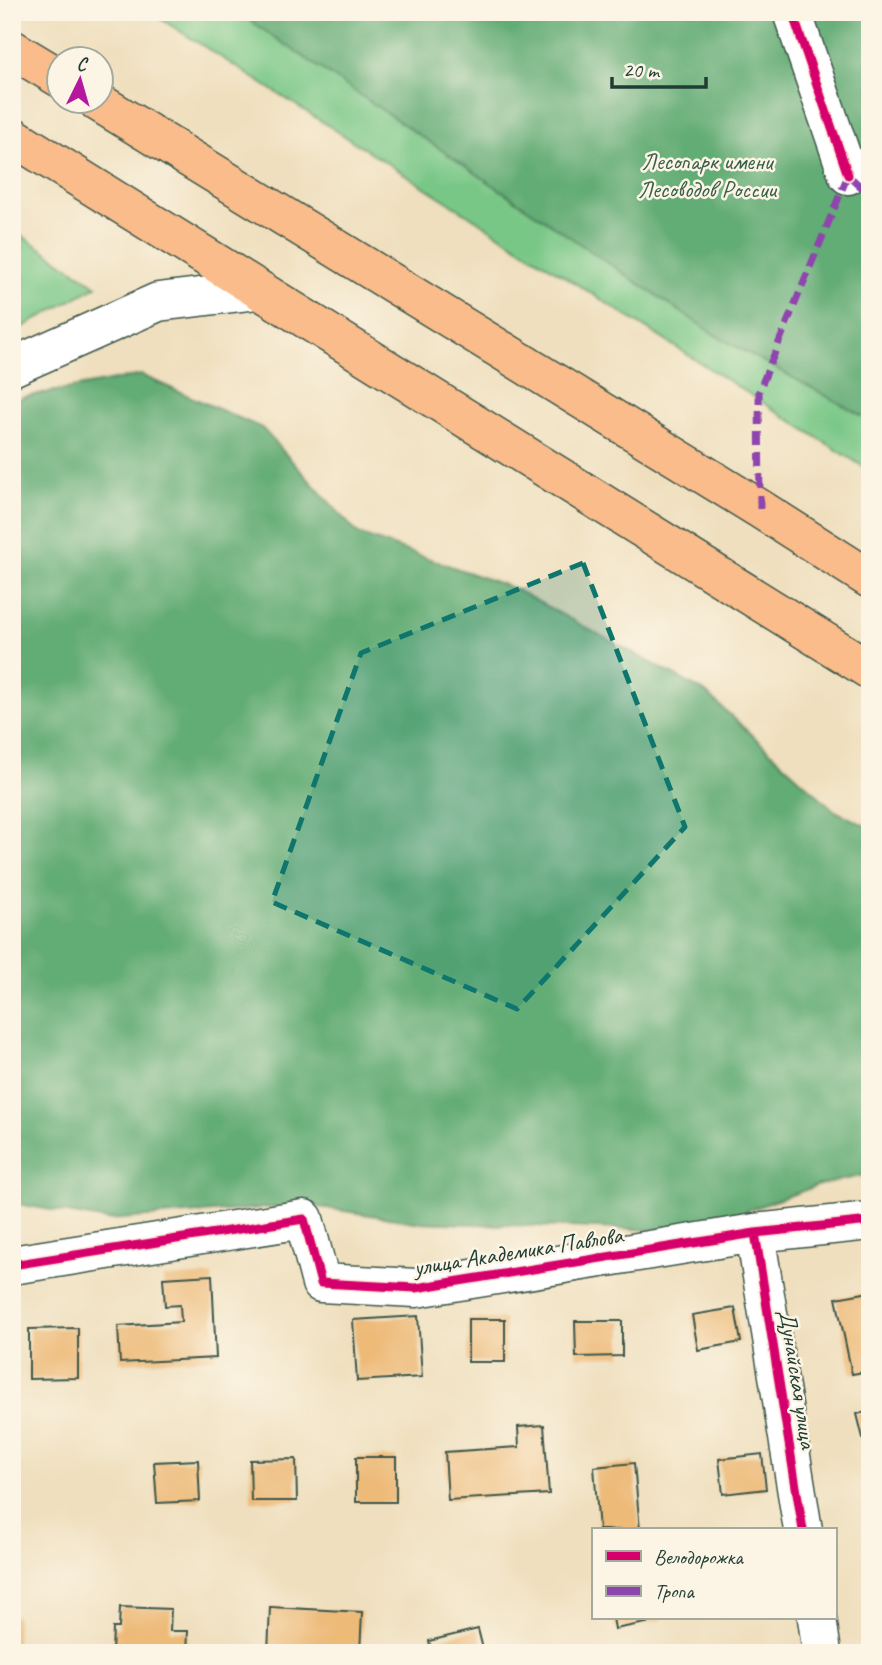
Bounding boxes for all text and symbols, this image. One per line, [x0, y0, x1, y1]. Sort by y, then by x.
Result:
north arrow [46, 46, 116, 116]
scale bar [612, 46, 707, 90]
text: С [76, 52, 90, 77]
text: 20 m [623, 57, 661, 83]
park label: Лесопарк имени Лесоводов России [638, 146, 778, 204]
street label: улица Академика Павлова [409, 1219, 626, 1283]
street label: Дунайская улица [772, 1307, 824, 1452]
legend [592, 1528, 836, 1620]
text: Велодорожка [654, 1544, 744, 1570]
text: Тропа [654, 1578, 695, 1604]

